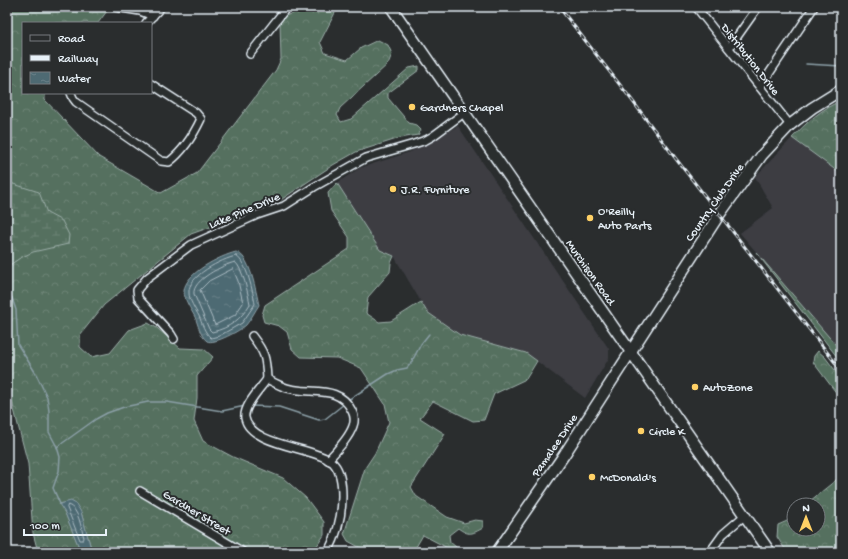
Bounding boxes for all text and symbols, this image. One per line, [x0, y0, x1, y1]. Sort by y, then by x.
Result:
street label: Distribution Drive [717, 21, 782, 99]
legend [22, 22, 152, 94]
text: Road [58, 33, 85, 47]
text: Railway [58, 53, 98, 67]
text: Water [58, 73, 92, 87]
marker: Gardners Chapel [407, 102, 417, 112]
place label: Gardners Chapel [420, 102, 504, 116]
street label: Country Club Drive [683, 161, 748, 245]
marker: J.R. Furniture [388, 184, 398, 194]
place label: J.R. Furniture [401, 184, 470, 198]
street label: Lake Pine Drive [207, 190, 283, 233]
place label: O'Reilly Auto Parts [598, 206, 652, 234]
marker: O'Reilly Auto Parts [585, 213, 595, 223]
street label: Murchison Road [562, 238, 618, 309]
marker: AutoZone [690, 382, 700, 392]
place label: AutoZone [703, 382, 754, 396]
street label: Pamalee Drive [529, 411, 582, 481]
marker: Circle K [636, 426, 646, 436]
place label: Circle K [649, 426, 686, 440]
marker: McDonald's [587, 472, 597, 482]
place label: McDonald's [600, 472, 657, 486]
street label: Gardner Street [160, 488, 233, 540]
north arrow [786, 497, 826, 537]
text: N [802, 503, 810, 515]
scale bar [24, 511, 106, 537]
text: 100 m [29, 520, 60, 534]

